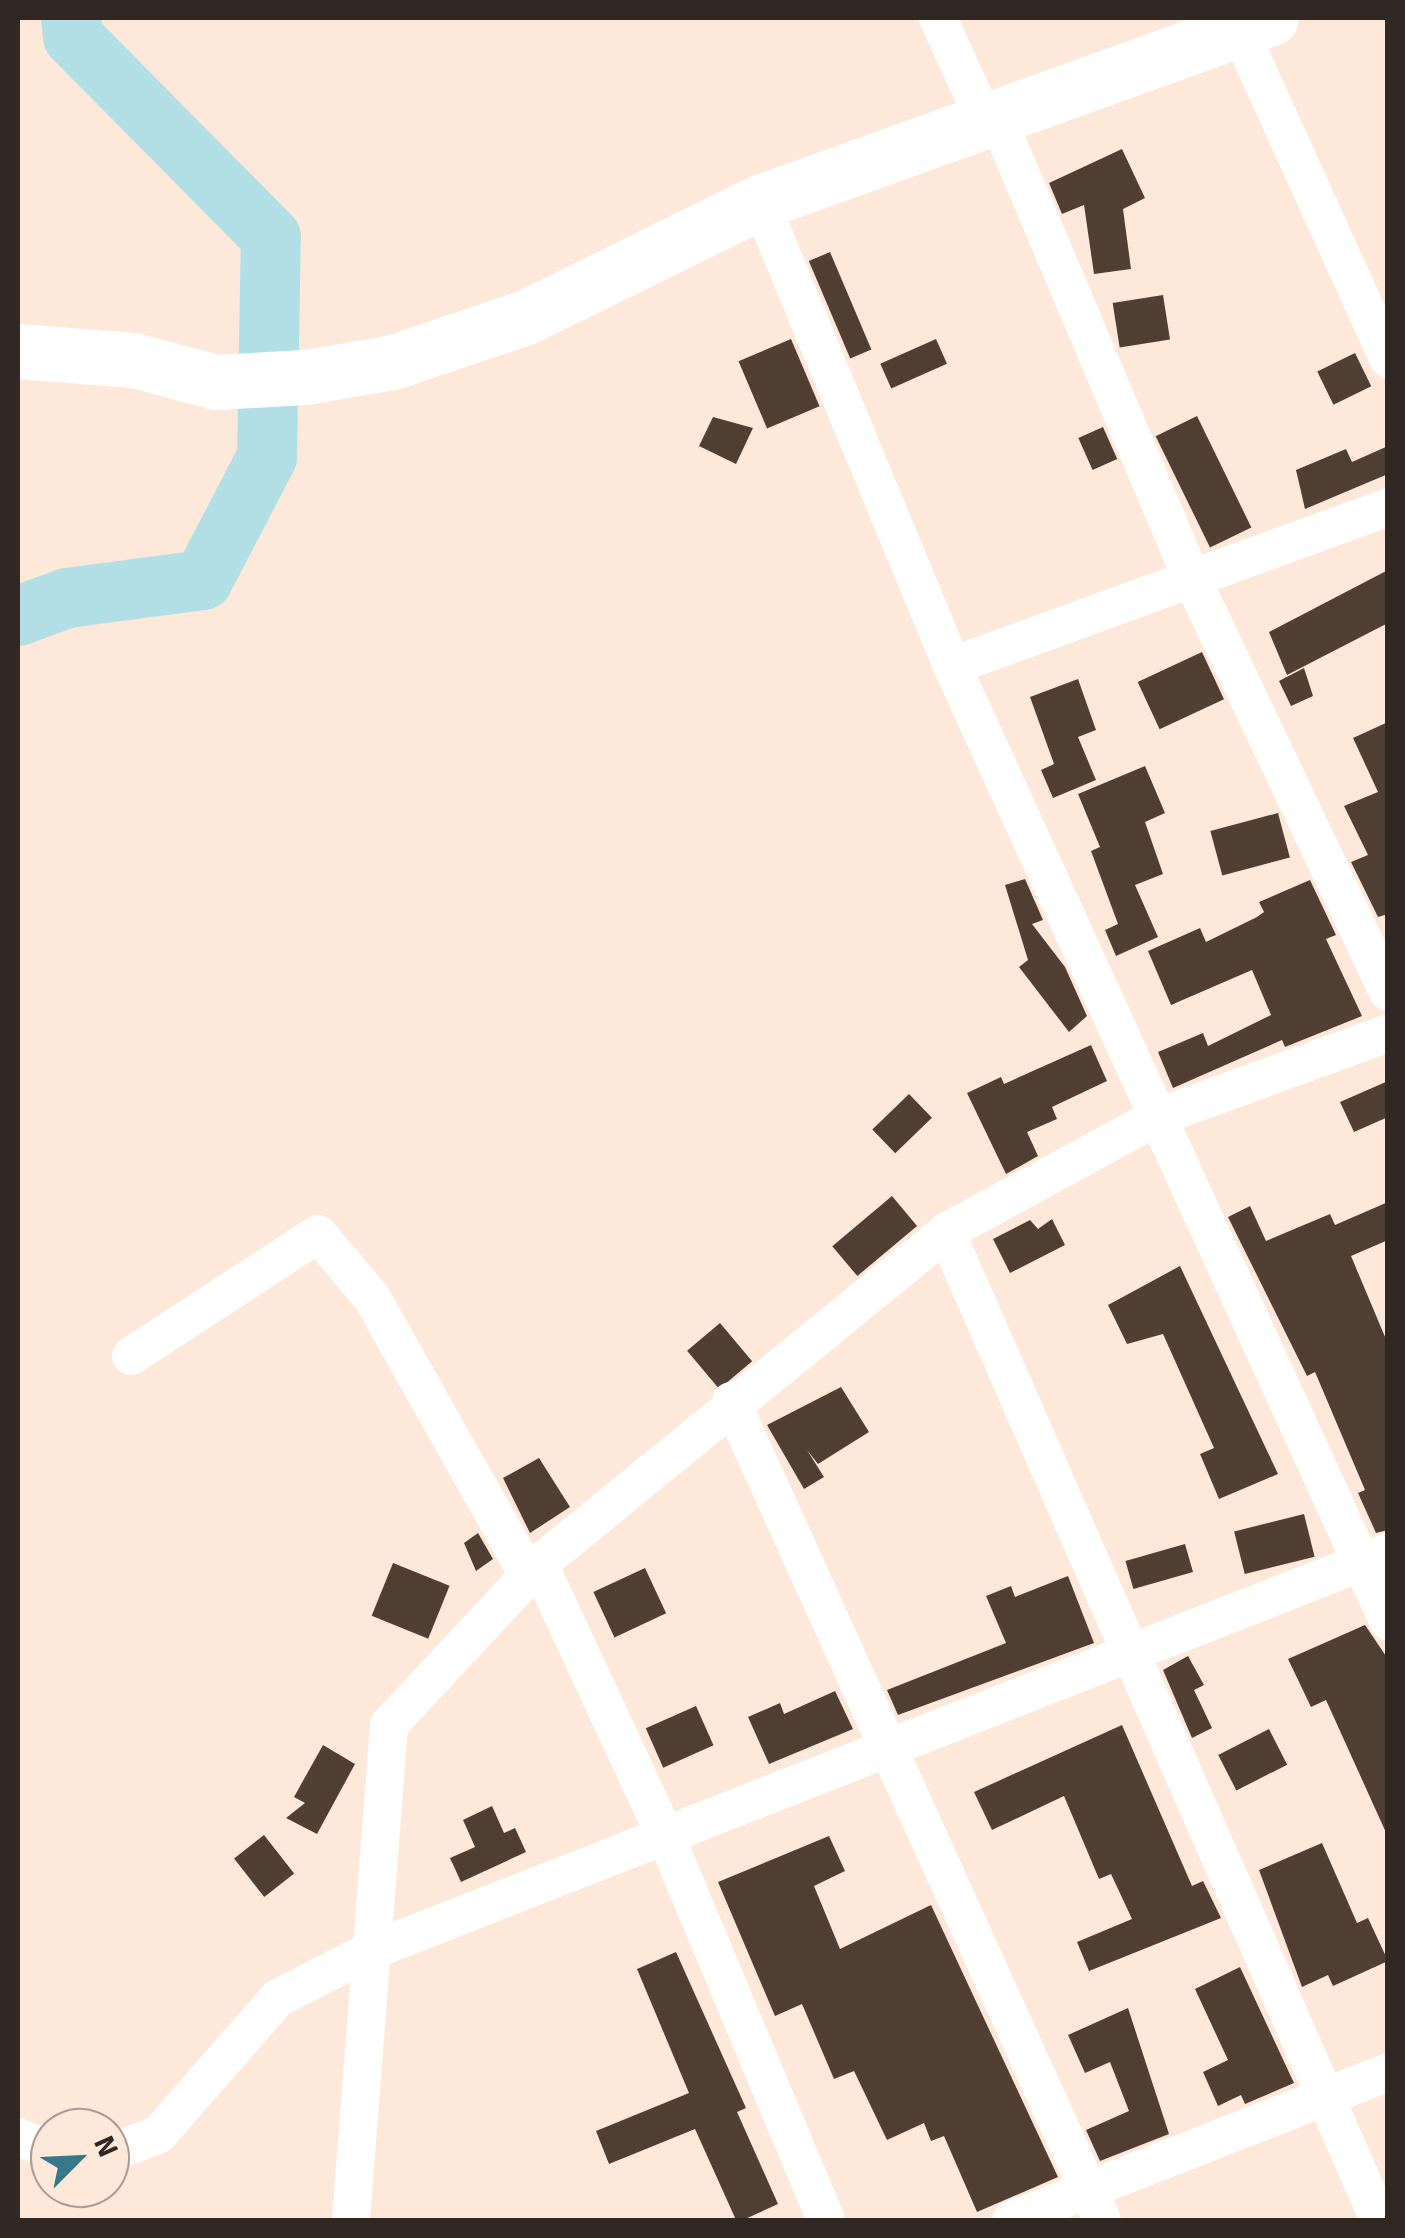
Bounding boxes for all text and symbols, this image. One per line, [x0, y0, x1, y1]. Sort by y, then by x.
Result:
north arrow [30, 2108, 130, 2208]
text: N [86, 2131, 125, 2162]

